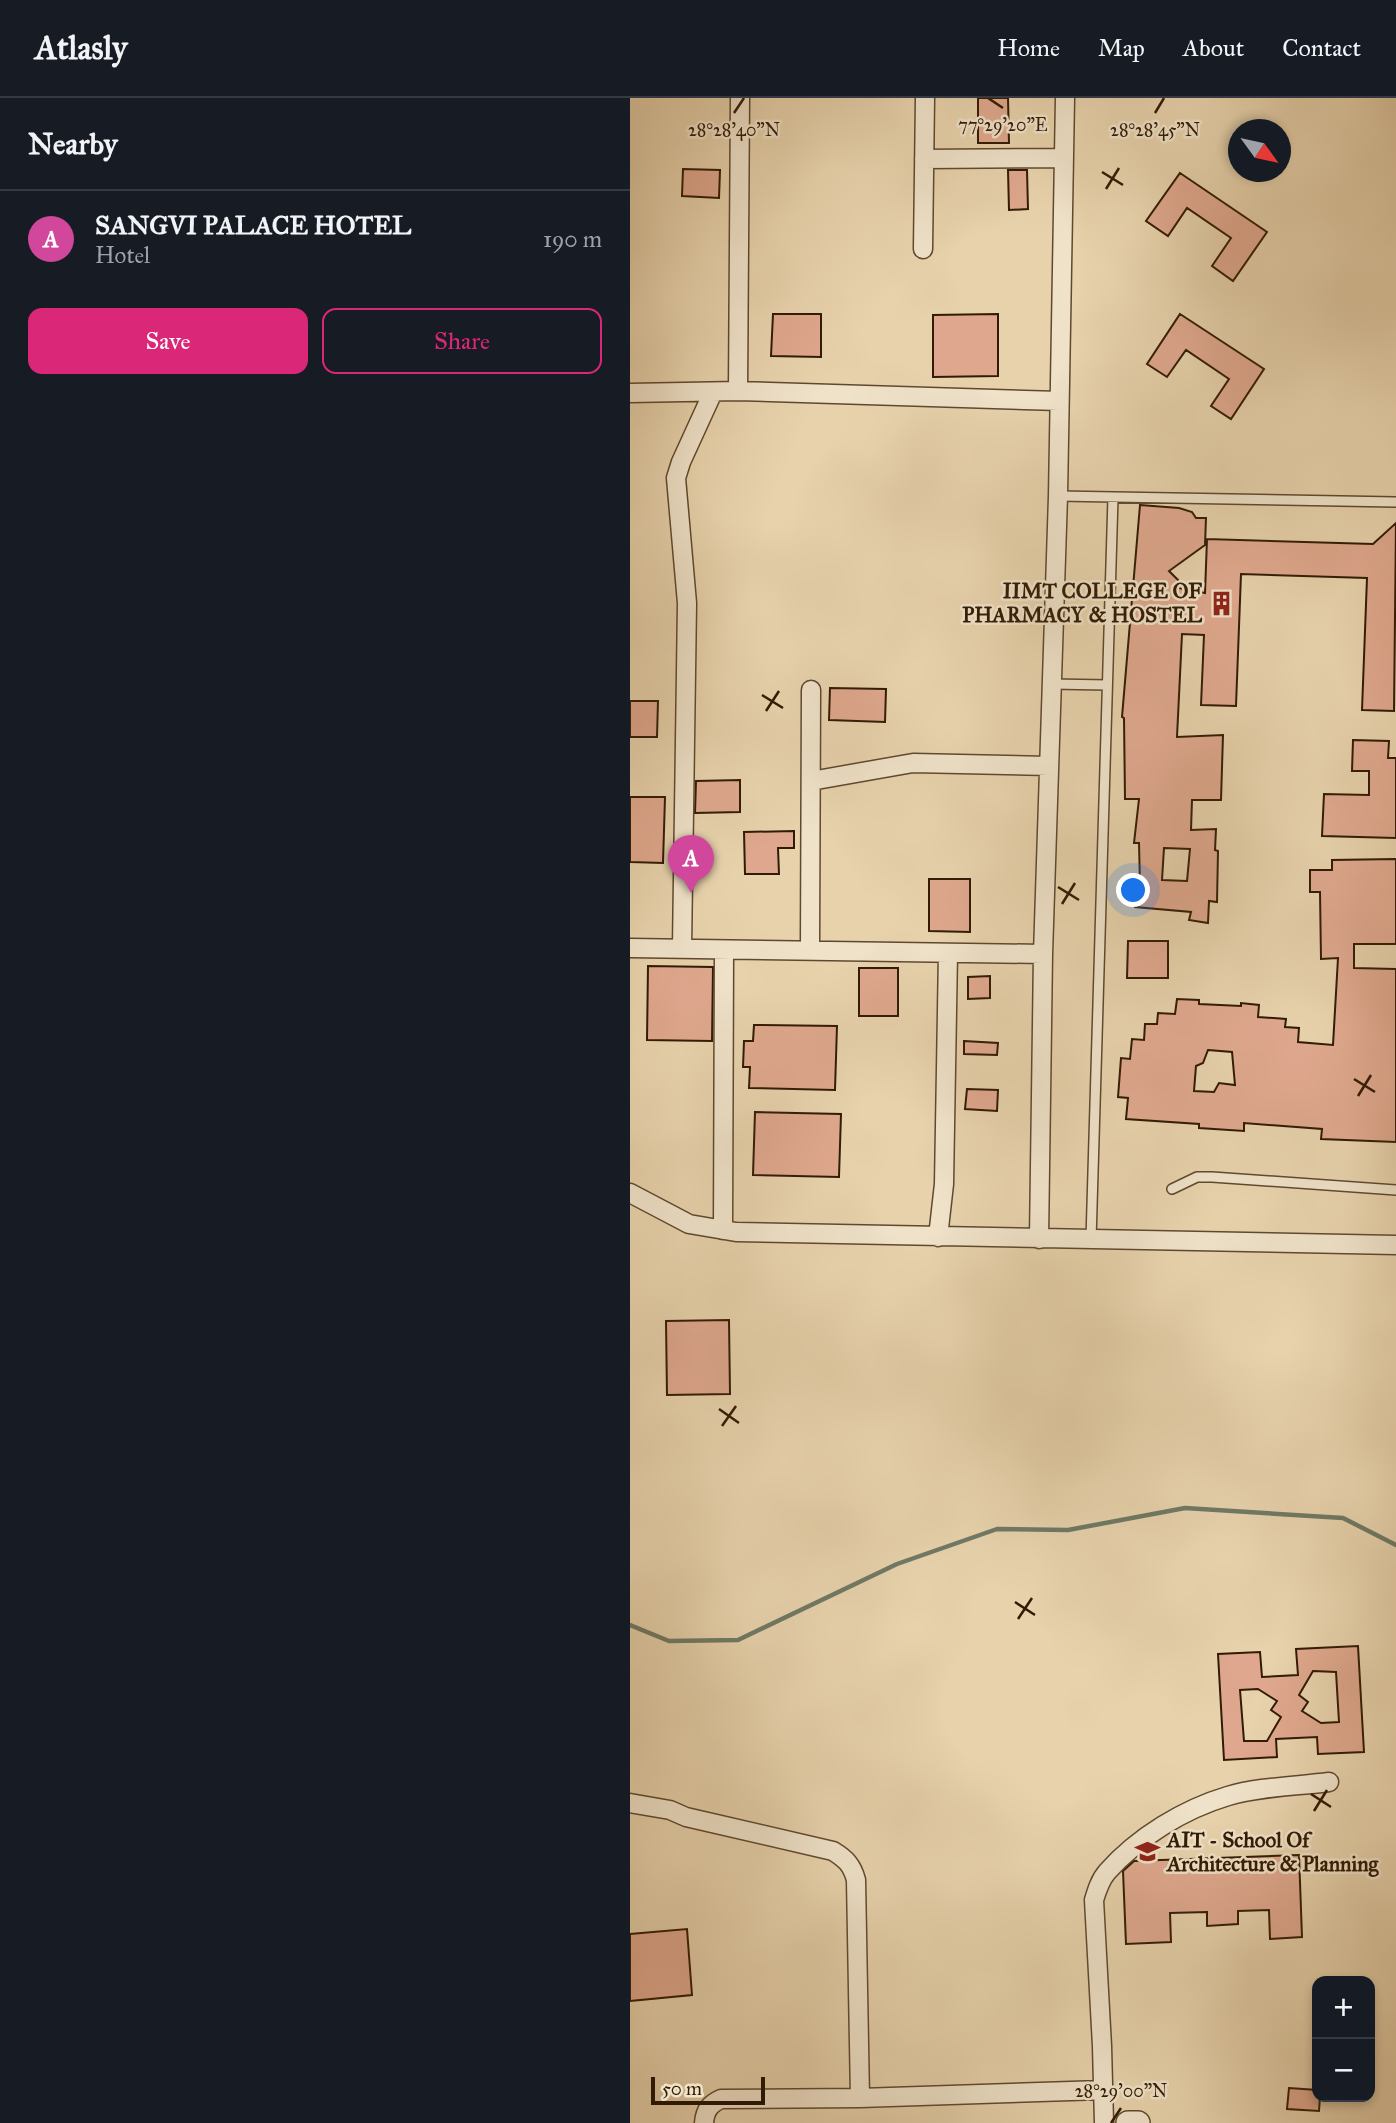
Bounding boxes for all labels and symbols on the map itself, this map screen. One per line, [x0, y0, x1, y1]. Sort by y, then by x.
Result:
text: 77°29'20"E [958, 114, 1048, 136]
text: 28°28'40"N [688, 119, 780, 141]
text: 28°28'45"N [1110, 119, 1200, 141]
north arrow [1228, 119, 1291, 182]
place label: IIMT COLLEGE OF PHARMACY & HOSTEL [962, 578, 1202, 628]
building icon: IIMT COLLEGE OF PHARMACY & HOSTEL [1208, 589, 1236, 617]
pin: A [668, 835, 714, 893]
your location [1116, 873, 1150, 907]
place label: AIT - School Of Architecture & Planning [1165, 1827, 1380, 1877]
school or university icon: AIT - School Of Architecture & Planning [1133, 1838, 1161, 1866]
scale bar [651, 2074, 765, 2106]
text: 28°29'00"N [1075, 2080, 1167, 2102]

